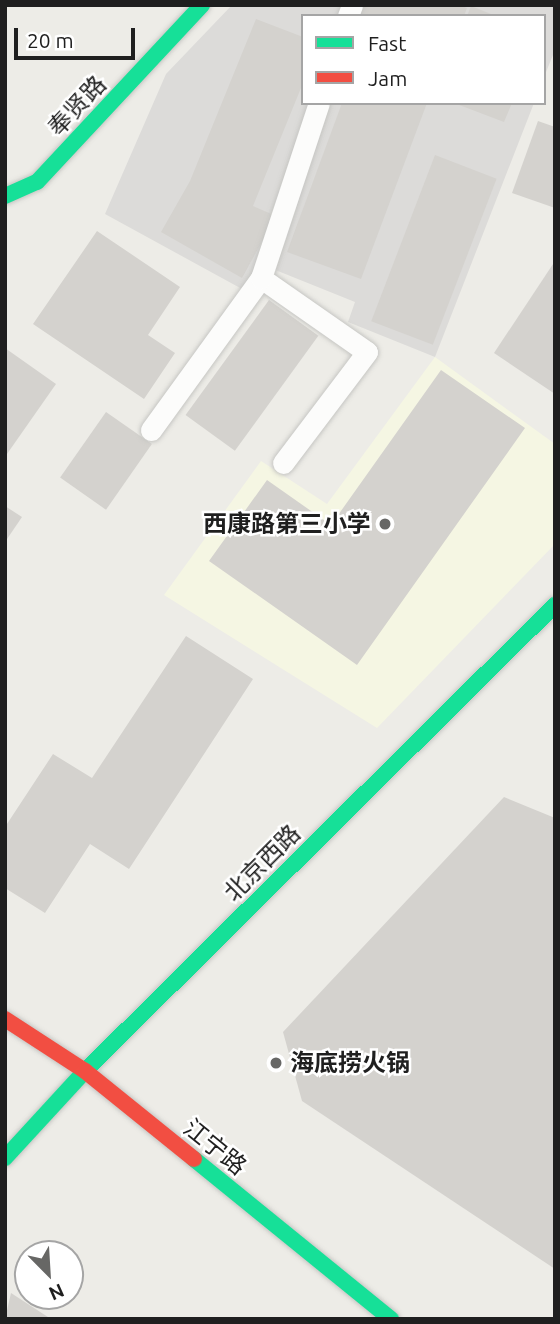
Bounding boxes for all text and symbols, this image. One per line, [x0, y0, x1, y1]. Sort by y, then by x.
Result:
scale bar [18, 14, 138, 58]
legend [301, 14, 546, 105]
text: 20 m [27, 28, 74, 52]
text: Fast [368, 31, 406, 55]
text: Jam [368, 66, 407, 90]
street label: 奉贤路 [42, 70, 112, 142]
place label: 西康路第三小学 [203, 510, 371, 538]
marker: 西康路第三小学 [377, 516, 393, 532]
street label: 北京西路 [218, 819, 306, 907]
place label: 海底捞火锅 [290, 1049, 410, 1077]
marker: 海底捞火锅 [268, 1055, 284, 1071]
street label: 江宁路 [178, 1113, 252, 1181]
north arrow [14, 1240, 84, 1310]
text: N [46, 1279, 68, 1305]

